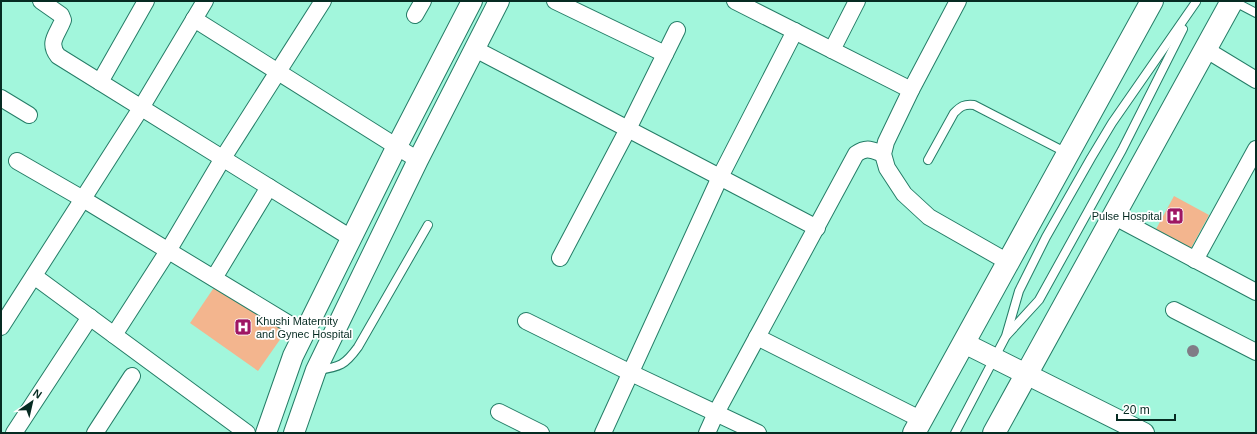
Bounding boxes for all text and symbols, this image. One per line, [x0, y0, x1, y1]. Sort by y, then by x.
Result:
hospital icon: Pulse Hospital [1165, 206, 1185, 226]
place label: Pulse Hospital [1092, 210, 1162, 222]
place label: Khushi Maternity and Gynec Hospital [256, 315, 352, 340]
hospital icon: Khushi Maternity and Gynec Hospital [233, 317, 253, 337]
north arrow [12, 382, 52, 422]
text: N [31, 387, 44, 401]
scale bar [1117, 396, 1175, 422]
text: 20 m [1123, 403, 1150, 417]

